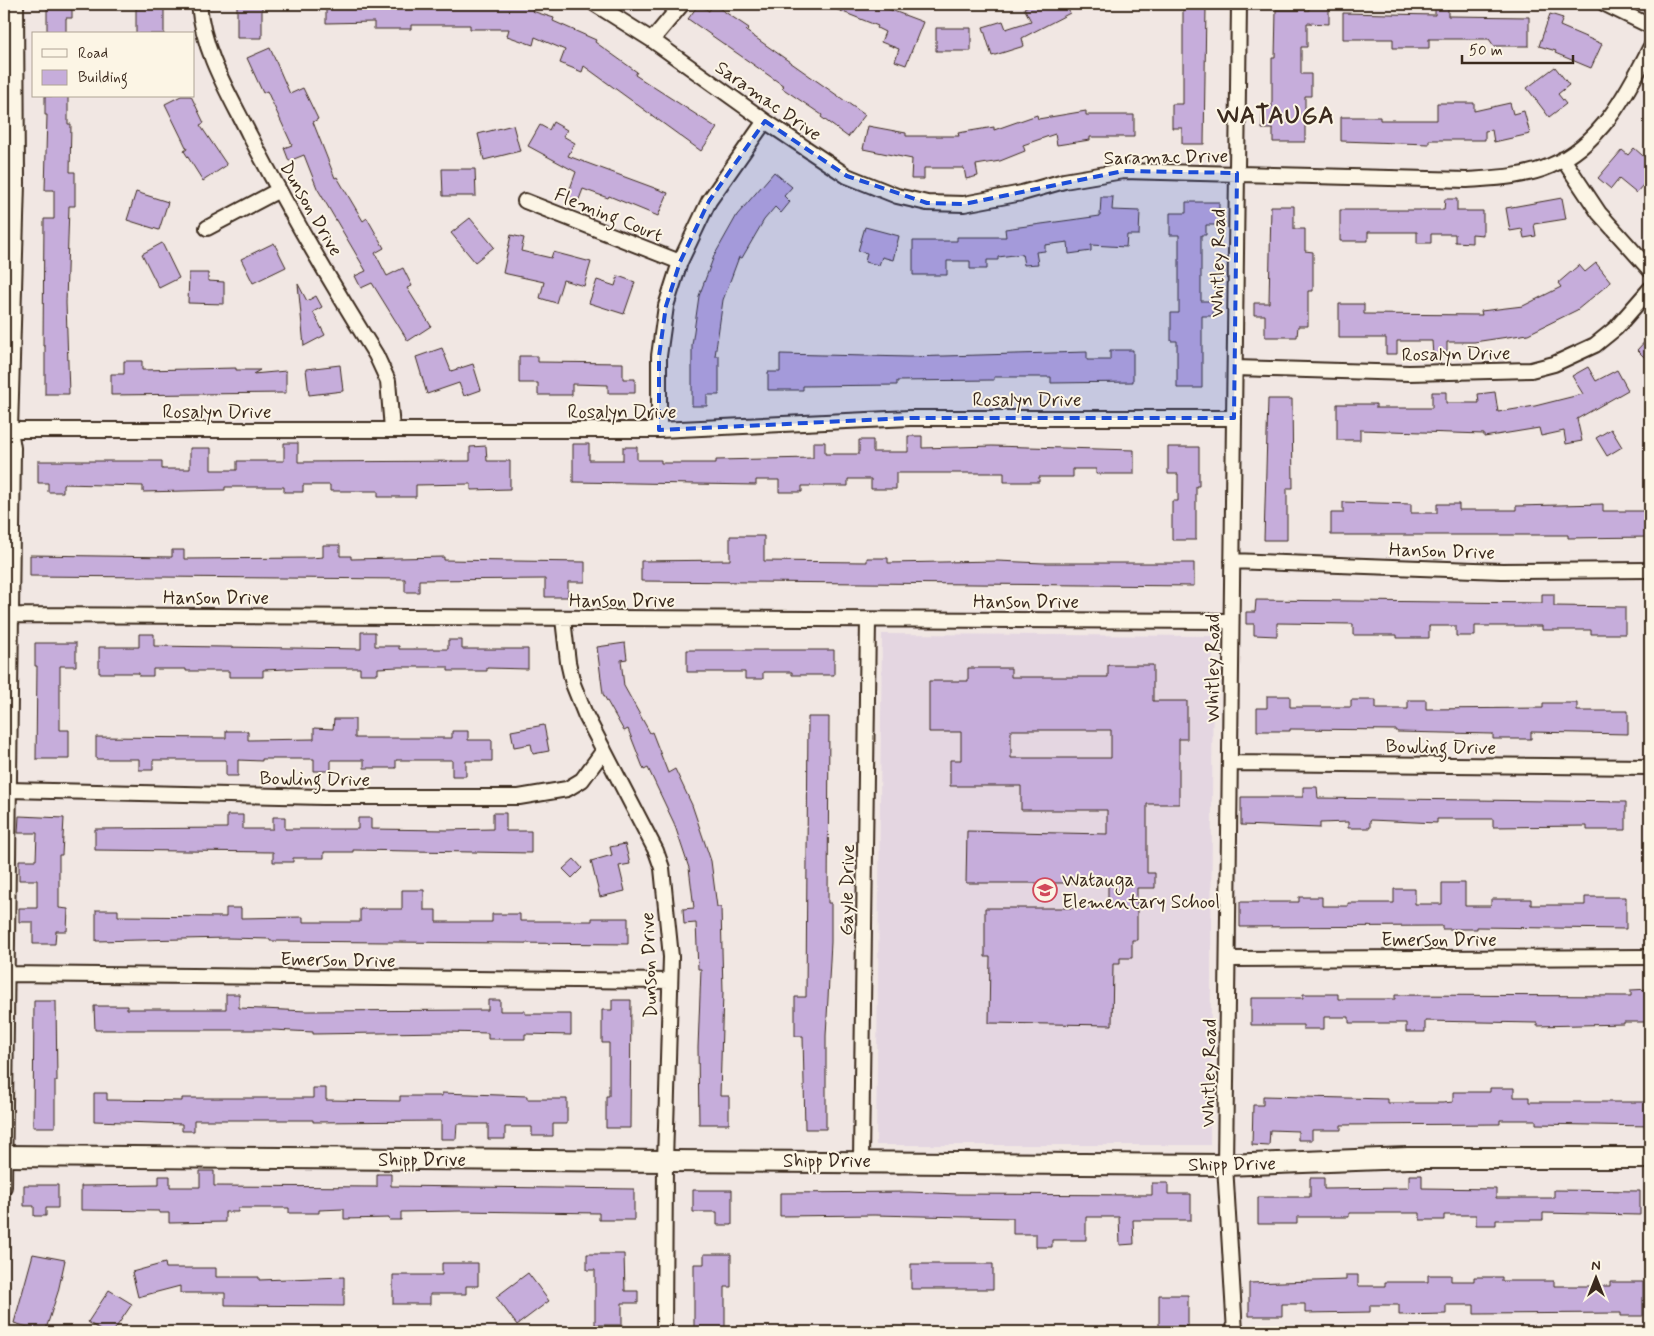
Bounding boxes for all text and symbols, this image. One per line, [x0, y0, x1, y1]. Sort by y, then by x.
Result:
legend [32, 32, 195, 98]
scale bar [1462, 32, 1573, 64]
text: 50 m [1469, 41, 1503, 61]
text: Road [78, 44, 108, 64]
street label: Saramac Drive [710, 55, 826, 147]
text: Building [78, 68, 128, 89]
district label: WATAUGA [1216, 101, 1335, 132]
street label: Saramac Drive [1104, 144, 1229, 171]
street label: Dunson Drive [273, 157, 348, 261]
street label: Fleming Court [550, 182, 666, 251]
street label: Whitley Road [1205, 209, 1232, 318]
street label: Rosalyn Drive [1401, 341, 1511, 369]
street label: Rosalyn Drive [973, 388, 1081, 414]
street label: Rosalyn Drive [163, 400, 271, 426]
street label: Rosalyn Drive [568, 400, 676, 426]
street label: Hanson Drive [1389, 537, 1495, 566]
street label: Hanson Drive [163, 586, 269, 611]
street label: Hanson Drive [569, 589, 675, 614]
street label: Hanson Drive [973, 590, 1079, 615]
street label: Whitley Road [1201, 614, 1226, 722]
street label: Bowling Drive [1385, 734, 1496, 764]
street label: Bowling Drive [259, 766, 370, 796]
street label: Gayle Drive [834, 844, 861, 936]
place label: Watauga Elementary School [1062, 868, 1220, 915]
school or university icon: Watauga Elementary School [1032, 877, 1058, 903]
street label: Dunson Drive [635, 912, 664, 1018]
street label: Emerson Drive [1381, 928, 1497, 953]
street label: Emerson Drive [280, 947, 396, 974]
street label: Whitley Road [1196, 1019, 1223, 1128]
street label: Shipp Drive [378, 1148, 466, 1173]
street label: Shipp Drive [783, 1149, 871, 1174]
street label: Shipp Drive [1188, 1151, 1276, 1178]
north arrow [1572, 1254, 1622, 1304]
text: N [1591, 1257, 1601, 1275]

